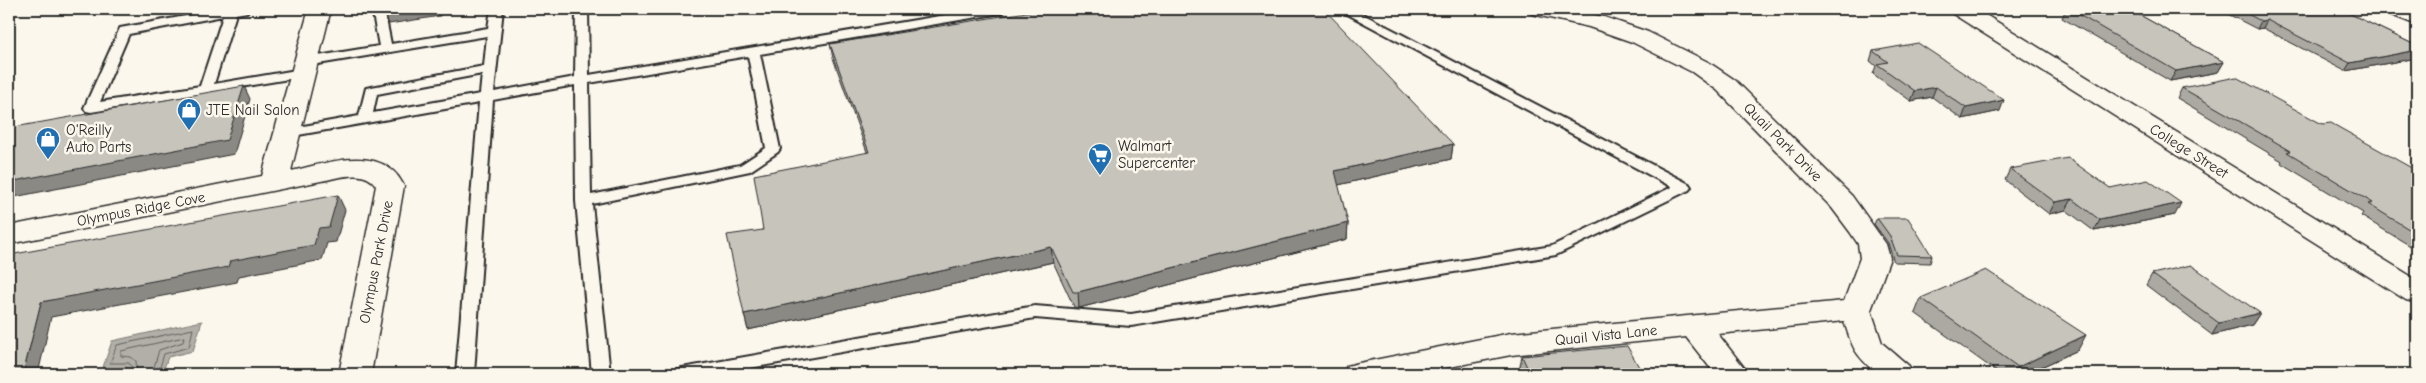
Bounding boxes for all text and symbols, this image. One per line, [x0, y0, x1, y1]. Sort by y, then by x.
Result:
shop icon: JTE Nail Salon [176, 97, 202, 131]
street label: Quail Park Drive [1740, 99, 1826, 185]
place label: JTE Nail Salon [206, 101, 300, 119]
street label: College Street [2146, 120, 2232, 183]
place label: O'Reilly Auto Parts [66, 121, 131, 156]
shop icon: O'Reilly Auto Parts [35, 126, 61, 160]
place label: Walmart Supercenter [1118, 137, 1195, 172]
supermarket icon: Walmart Supercenter [1087, 142, 1113, 176]
street label: Olympus Ridge Cove [75, 188, 207, 230]
street label: Olympus Park Drive [355, 198, 397, 325]
street label: Quail Vista Lane [1554, 321, 1659, 349]

